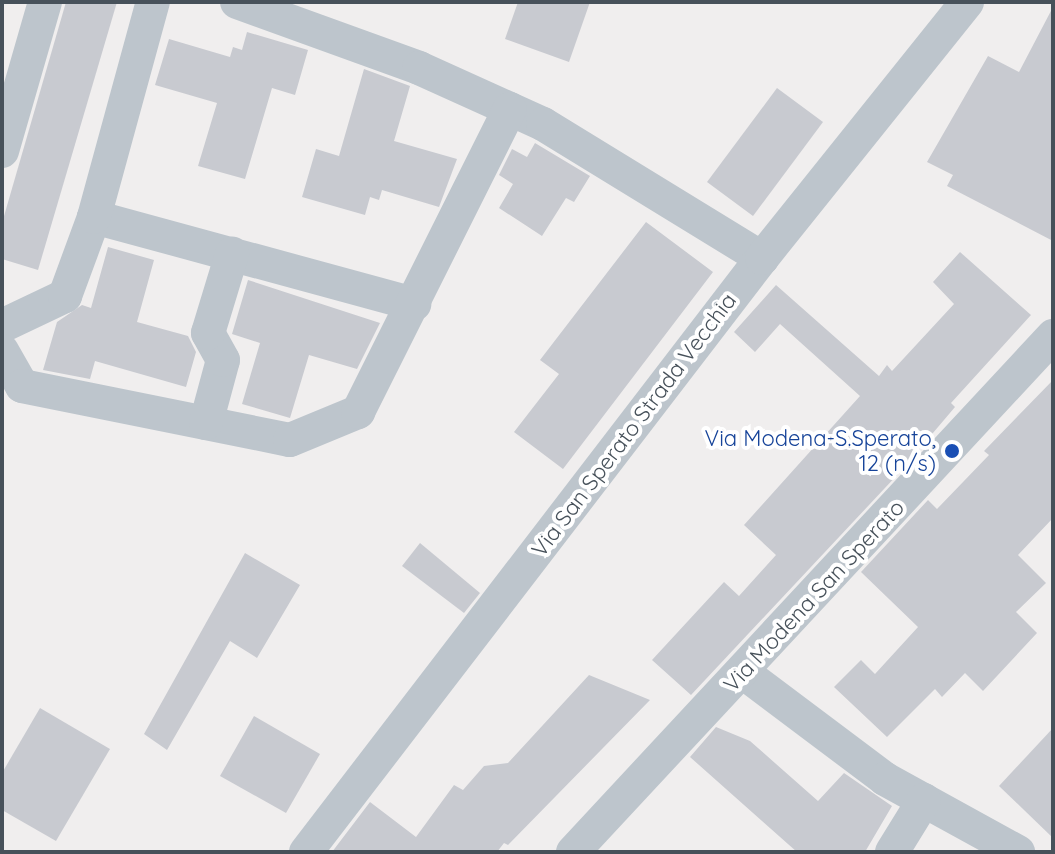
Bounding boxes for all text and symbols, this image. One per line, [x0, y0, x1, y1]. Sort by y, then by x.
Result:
street label: Via San Sperato Strada Vecchia [526, 288, 742, 562]
place label: Via Modena-S.Sperato, 12 (n/s) [705, 425, 936, 476]
marker: Via Modena-S.Sperato, 12 (n/s) [943, 442, 961, 460]
street label: Via Modena San Sperato [718, 495, 910, 697]

